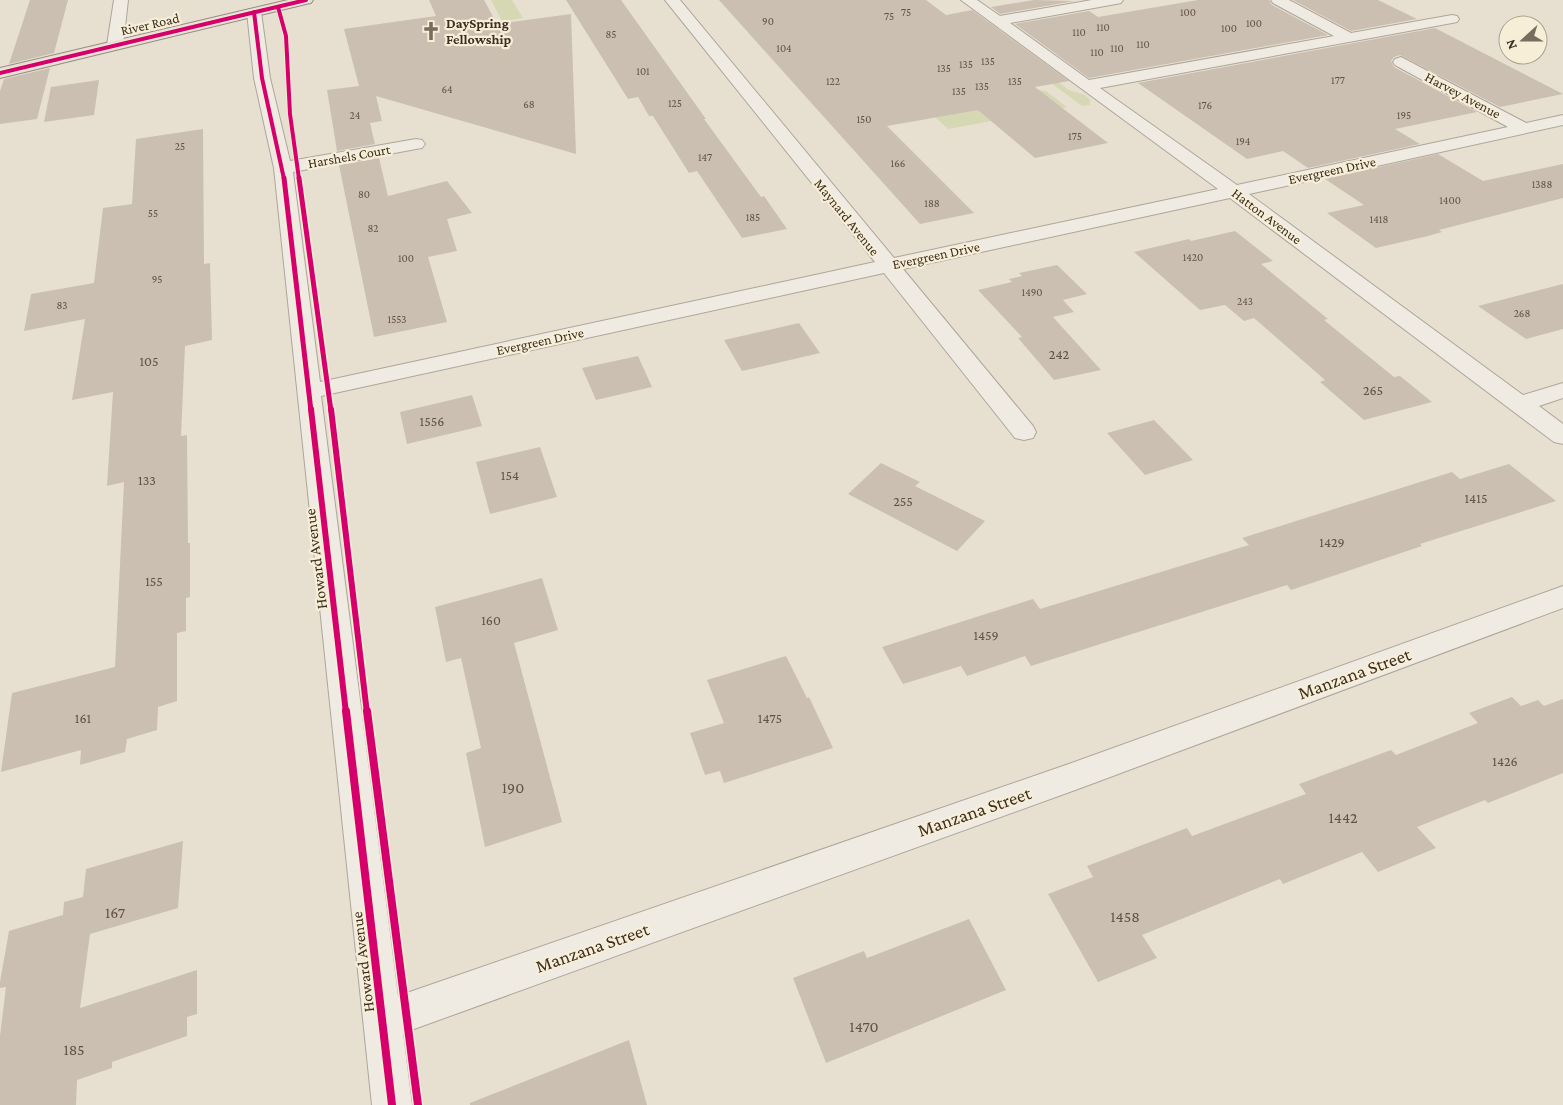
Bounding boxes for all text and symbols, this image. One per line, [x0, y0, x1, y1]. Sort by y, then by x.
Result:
house number: 75 [901, 6, 911, 18]
house number: 100 [1180, 6, 1196, 18]
street label: River Road [119, 9, 182, 39]
house number: 75 [884, 10, 894, 22]
place label: DaySpring Fellowship [446, 15, 512, 47]
house number: 90 [762, 15, 774, 27]
north arrow [1498, 15, 1548, 65]
house number: 100 [1246, 17, 1262, 29]
church icon: DaySpring Fellowship [420, 20, 442, 42]
house number: 110 [1096, 21, 1110, 33]
house number: 100 [1221, 22, 1237, 34]
house number: 110 [1072, 26, 1086, 38]
house number: 85 [606, 28, 616, 40]
text: N [1502, 37, 1520, 52]
house number: 110 [1136, 38, 1150, 50]
house number: 104 [776, 42, 792, 54]
house number: 110 [1110, 42, 1124, 54]
house number: 110 [1090, 46, 1104, 58]
house number: 135 [981, 55, 995, 67]
house number: 135 [959, 58, 973, 70]
house number: 135 [937, 62, 951, 74]
house number: 101 [636, 65, 650, 77]
street label: Harvey Avenue [1422, 68, 1504, 122]
house number: 177 [1331, 74, 1345, 86]
house number: 122 [826, 75, 840, 87]
house number: 135 [1008, 75, 1022, 87]
house number: 135 [975, 80, 989, 92]
house number: 64 [441, 83, 453, 95]
house number: 135 [952, 85, 966, 97]
house number: 125 [668, 97, 682, 109]
house number: 68 [523, 98, 535, 110]
house number: 176 [1198, 99, 1212, 111]
house number: 24 [350, 109, 361, 121]
house number: 195 [1397, 109, 1411, 121]
house number: 150 [856, 113, 872, 125]
house number: 175 [1068, 130, 1082, 142]
house number: 194 [1236, 135, 1251, 147]
house number: 25 [175, 140, 185, 152]
street label: Harshels Court [306, 141, 392, 171]
house number: 147 [698, 151, 712, 163]
street label: Evergreen Drive [1287, 153, 1377, 187]
house number: 166 [891, 157, 905, 169]
street label: Maynard Avenue [811, 175, 883, 259]
house number: 1388 [1532, 178, 1552, 190]
street label: Hatton Avenue [1229, 185, 1305, 247]
house number: 80 [358, 188, 370, 200]
house number: 1400 [1439, 194, 1461, 206]
house number: 188 [924, 197, 940, 209]
house number: 55 [148, 207, 158, 219]
house number: 185 [746, 211, 760, 223]
house number: 1418 [1370, 213, 1389, 225]
house number: 82 [367, 222, 379, 234]
street label: Evergreen Drive [891, 238, 981, 272]
house number: 1420 [1183, 251, 1203, 263]
house number: 100 [398, 252, 414, 264]
house number: 95 [152, 273, 162, 285]
house number: 1490 [1022, 286, 1042, 298]
house number: 243 [1237, 295, 1253, 307]
house number: 83 [57, 299, 67, 311]
house number: 268 [1514, 307, 1530, 319]
house number: 1553 [388, 313, 406, 325]
street label: Evergreen Drive [495, 324, 585, 358]
house number: 242 [1049, 346, 1070, 362]
house number: 105 [139, 353, 159, 369]
house number: 265 [1363, 382, 1383, 398]
house number: 1556 [420, 413, 444, 429]
house number: 154 [501, 467, 519, 483]
house number: 133 [138, 472, 156, 488]
house number: 1415 [1464, 490, 1488, 506]
house number: 255 [893, 493, 913, 509]
street label: Howard Avenue [301, 508, 330, 610]
house number: 1429 [1319, 534, 1345, 550]
house number: 155 [145, 573, 163, 589]
house number: 160 [481, 612, 501, 628]
house number: 1459 [973, 627, 999, 643]
street label: Manzana Street [1295, 643, 1414, 704]
house number: 161 [75, 710, 92, 726]
house number: 1475 [758, 710, 782, 726]
house number: 1426 [1492, 753, 1518, 769]
house number: 190 [502, 779, 524, 796]
street label: Manzana Street [915, 782, 1034, 841]
house number: 1442 [1328, 809, 1358, 826]
house number: 167 [105, 904, 126, 921]
house number: 1458 [1110, 908, 1140, 925]
street label: Howard Avenue [348, 911, 377, 1013]
street label: Manzana Street [533, 918, 652, 977]
house number: 1470 [849, 1018, 879, 1035]
house number: 185 [63, 1041, 85, 1058]

